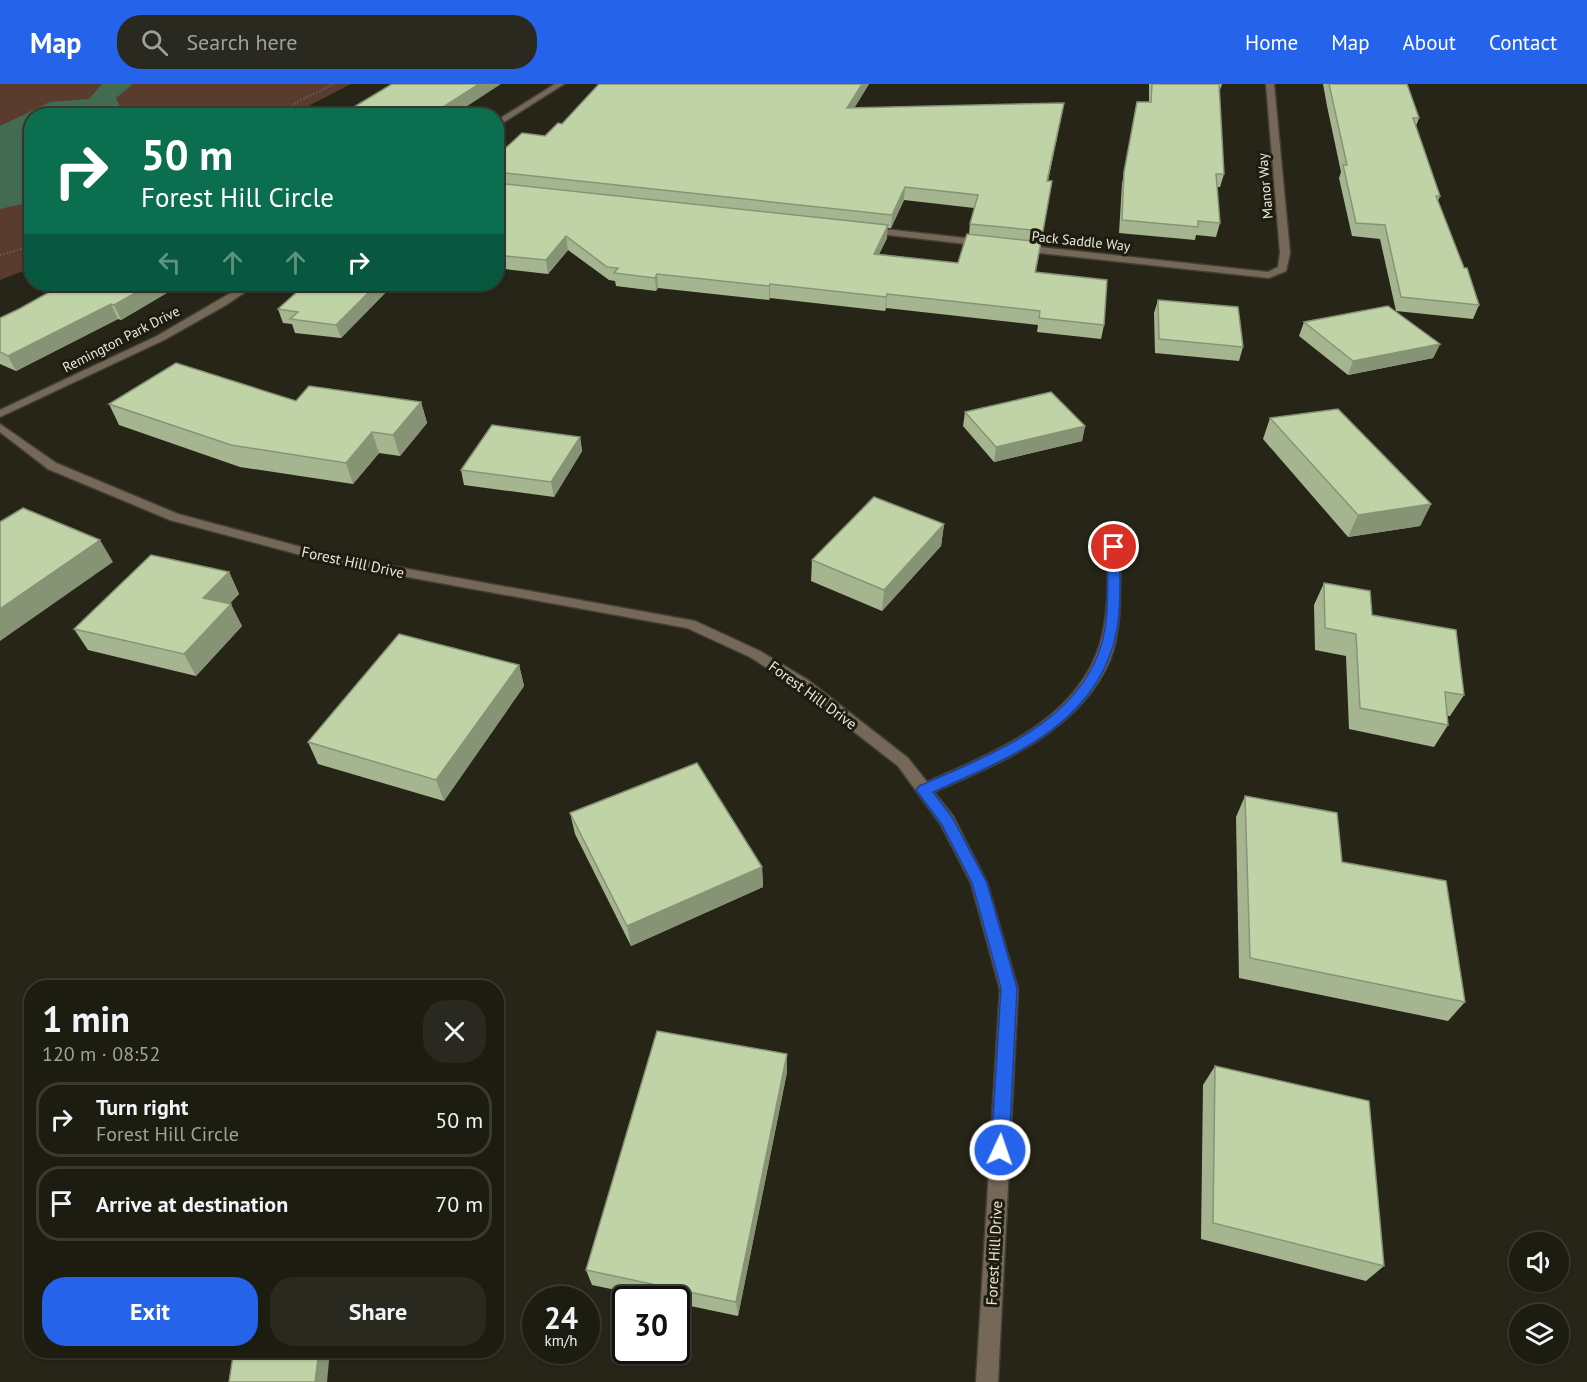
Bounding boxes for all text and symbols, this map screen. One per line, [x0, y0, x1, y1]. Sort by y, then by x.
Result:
search box [117, 15, 537, 69]
text: Map [30, 24, 81, 61]
icon: search [138, 26, 171, 59]
text: Search here [186, 28, 297, 56]
text: Home [1245, 29, 1298, 56]
text: Map [1331, 29, 1370, 56]
text: About [1403, 29, 1456, 56]
text: Contact [1489, 29, 1557, 56]
text: 50 m [141, 127, 233, 182]
icon: right [42, 132, 120, 210]
street label: Manor Way [1253, 152, 1277, 220]
text: Forest Hill Circle [141, 180, 334, 214]
street label: Pack Saddle Way [1031, 227, 1132, 255]
icon: left [153, 246, 186, 279]
icon: ahead [216, 246, 249, 279]
icon: ahead [279, 246, 312, 279]
icon: right [342, 246, 375, 279]
street label: Remington Park Drive [59, 302, 183, 376]
pin [1088, 521, 1139, 572]
icon: arrive [1097, 530, 1130, 563]
street label: Forest Hill Drive [300, 542, 406, 582]
street label: Forest Hill Drive [765, 657, 861, 733]
text: 1 min [42, 995, 130, 1042]
button: close [423, 1000, 486, 1063]
text: 120 m · 08:52 [42, 1041, 160, 1067]
text: Turn right [96, 1093, 188, 1121]
icon: right [45, 1103, 78, 1136]
text: 50 m [435, 1106, 483, 1134]
position arrow [968, 1118, 1032, 1182]
text: Forest Hill Circle [96, 1121, 239, 1147]
icon: arrive [45, 1187, 78, 1220]
text: Arrive at destination [96, 1190, 288, 1218]
text: 70 m [435, 1190, 483, 1218]
street label: Forest Hill Drive [982, 1200, 1006, 1306]
map controls [1509, 1232, 1569, 1364]
button: sound [1509, 1232, 1569, 1292]
button: Exit [42, 1277, 258, 1346]
button: Share [270, 1277, 486, 1346]
speed limit sign: 30 [612, 1286, 690, 1364]
text: 24 [544, 1298, 578, 1337]
button: layers [1509, 1304, 1569, 1364]
text: km/h [545, 1331, 577, 1350]

